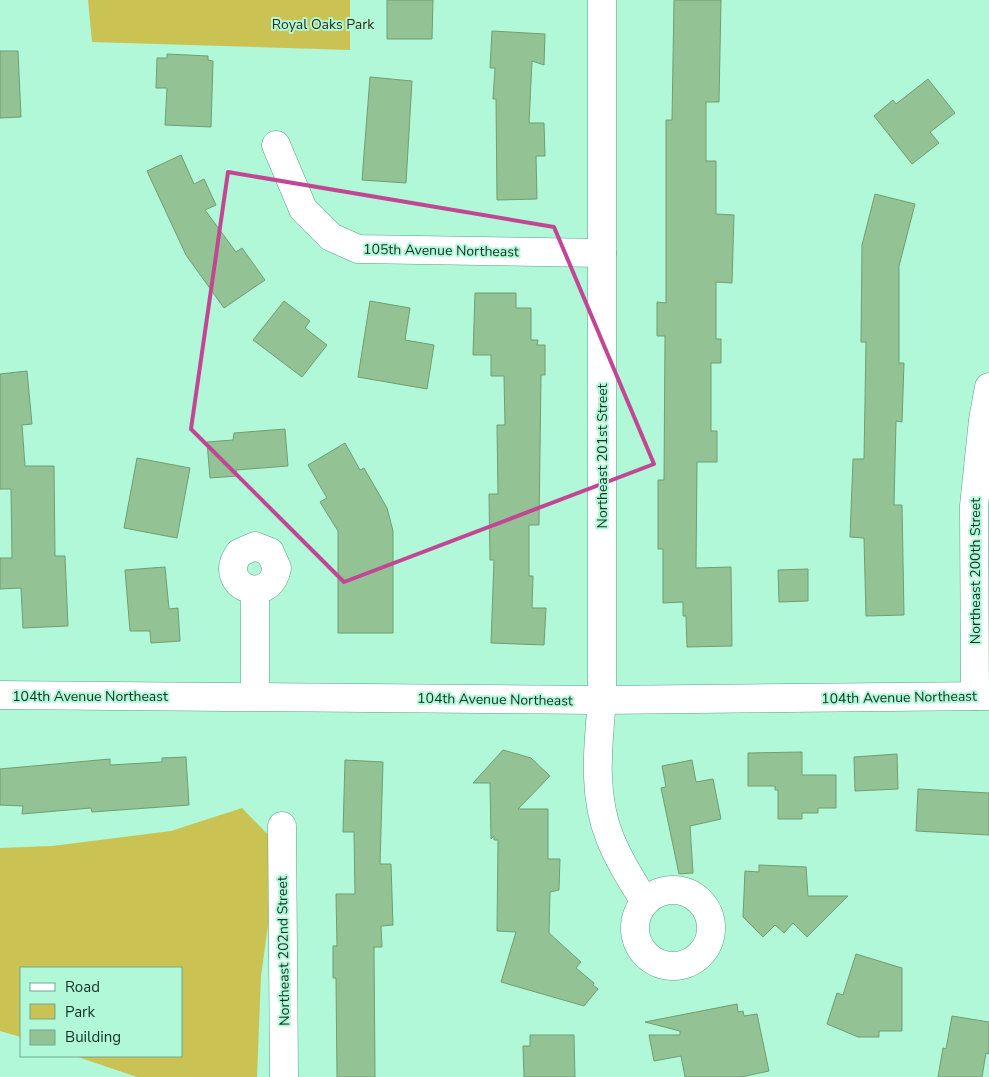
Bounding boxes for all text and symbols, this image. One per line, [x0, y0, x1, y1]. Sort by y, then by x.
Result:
park label: Royal Oaks Park [272, 15, 375, 34]
street label: 105th Avenue Northeast [363, 240, 519, 261]
street label: Northeast 201st Street [593, 383, 612, 528]
street label: Northeast 200th Street [966, 498, 985, 644]
street label: 104th Avenue Northeast [12, 687, 168, 706]
street label: 104th Avenue Northeast [821, 687, 977, 708]
street label: 104th Avenue Northeast [417, 689, 573, 710]
street label: Northeast 202nd Street [273, 876, 294, 1026]
legend [20, 967, 182, 1057]
text: Road [65, 977, 100, 997]
text: Park [65, 1002, 95, 1022]
text: Building [65, 1027, 121, 1047]

